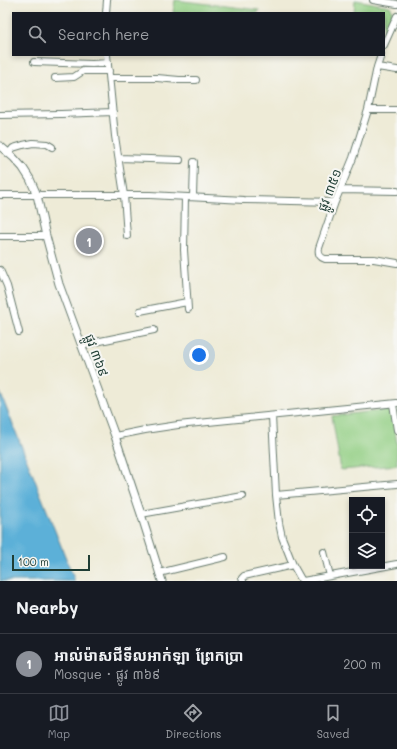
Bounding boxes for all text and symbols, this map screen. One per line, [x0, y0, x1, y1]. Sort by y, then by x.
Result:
search box [12, 12, 385, 56]
icon: search [26, 23, 48, 45]
text: Search here [58, 24, 149, 44]
street label: ផ្លូវ ៣៥១ [313, 166, 348, 215]
pin: 1 [76, 226, 102, 256]
street label: ផ្លូវ ៣៦៩ [78, 331, 113, 380]
your location [189, 345, 209, 365]
map controls [349, 497, 385, 569]
button: locate [349, 497, 385, 533]
button: layers [349, 533, 385, 569]
scale bar [12, 553, 90, 572]
text: 100 m [18, 554, 49, 569]
text: Nearby [16, 596, 78, 618]
text: អាល់ម៉ាសជីទីលអាក់ឡា ព្រែកប្រា [54, 645, 244, 665]
text: 1 [26, 655, 32, 672]
text: 200 m [343, 655, 381, 672]
text: Mosque · ផ្លូវ ៣៦៩ [54, 665, 160, 682]
tab: Map [48, 702, 70, 741]
tab: Directions [165, 702, 221, 741]
tab: Saved [317, 702, 349, 741]

